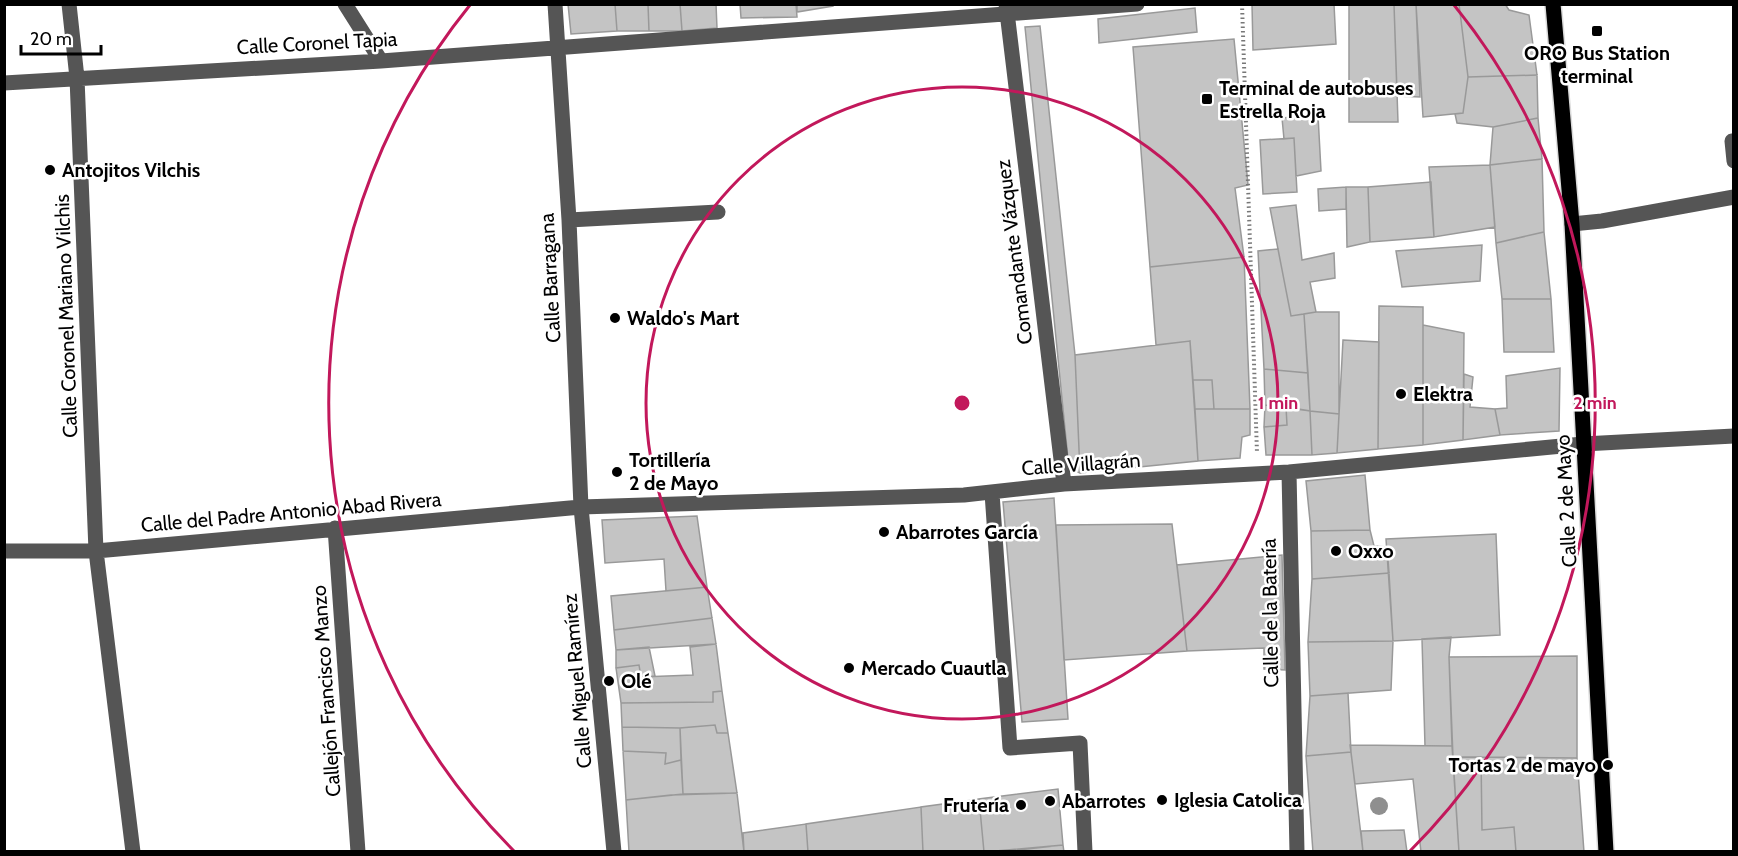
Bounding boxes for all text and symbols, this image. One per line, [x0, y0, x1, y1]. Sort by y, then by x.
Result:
scale bar [21, 18, 100, 56]
marker: ORO Bus Station terminal [1590, 24, 1604, 38]
street label: Calle Coronel Tapia [236, 27, 398, 59]
text: 20 m [30, 28, 72, 50]
place label: ORO Bus Station terminal [1524, 41, 1670, 88]
place label: Terminal de autobuses Estrella Roja [1219, 76, 1414, 123]
marker: Terminal de autobuses Estrella Roja [1200, 92, 1214, 106]
place label: Antojitos Vilchis [62, 158, 200, 182]
street label: Comandante Vázquez [991, 158, 1037, 346]
marker: Antojitos Vilchis [43, 163, 57, 177]
street label: Calle Coronel Mariano Vilchis [50, 194, 82, 438]
street label: Calle Barragana [535, 212, 565, 344]
place label: Waldo's Mart [627, 306, 740, 330]
marker: Waldo's Mart [608, 311, 622, 325]
place label: Elektra [1413, 382, 1473, 406]
marker: Elektra [1394, 387, 1408, 401]
text: 1 min [1258, 392, 1298, 414]
text: 2 min [1573, 392, 1617, 414]
centre of rings [952, 393, 972, 413]
street label: Calle 2 de Mayo [1551, 434, 1581, 568]
place label: Tortillería 2 de Mayo [629, 448, 718, 495]
street label: Calle Villagrán [1021, 448, 1141, 480]
marker: Tortillería 2 de Mayo [610, 465, 624, 479]
street label: Calle del Padre Antonio Abad Rivera [140, 487, 443, 537]
place label: Abarrotes García [896, 520, 1038, 544]
marker: Abarrotes García [877, 525, 891, 539]
street label: Calle de la Batería [1257, 538, 1283, 688]
place label: Oxxo [1348, 539, 1394, 563]
marker: Oxxo [1329, 544, 1343, 558]
street label: Callejón Francisco Manzo [307, 584, 345, 798]
street label: Calle Miguel Ramírez [557, 593, 597, 769]
place label: Mercado Cuautla [861, 656, 1007, 680]
marker: Mercado Cuautla [842, 661, 856, 675]
place label: Olé [621, 669, 652, 693]
marker: Olé [602, 674, 616, 688]
place label: Tortas 2 de mayo [1448, 753, 1596, 777]
marker: Tortas 2 de mayo [1601, 758, 1615, 772]
place label: Iglesia Catolica [1174, 788, 1302, 812]
place label: Abarrotes [1062, 789, 1146, 813]
place label: Frutería [943, 793, 1009, 817]
marker: Iglesia Catolica [1155, 793, 1169, 807]
marker: Abarrotes [1043, 794, 1057, 808]
marker: Frutería [1014, 798, 1028, 812]

